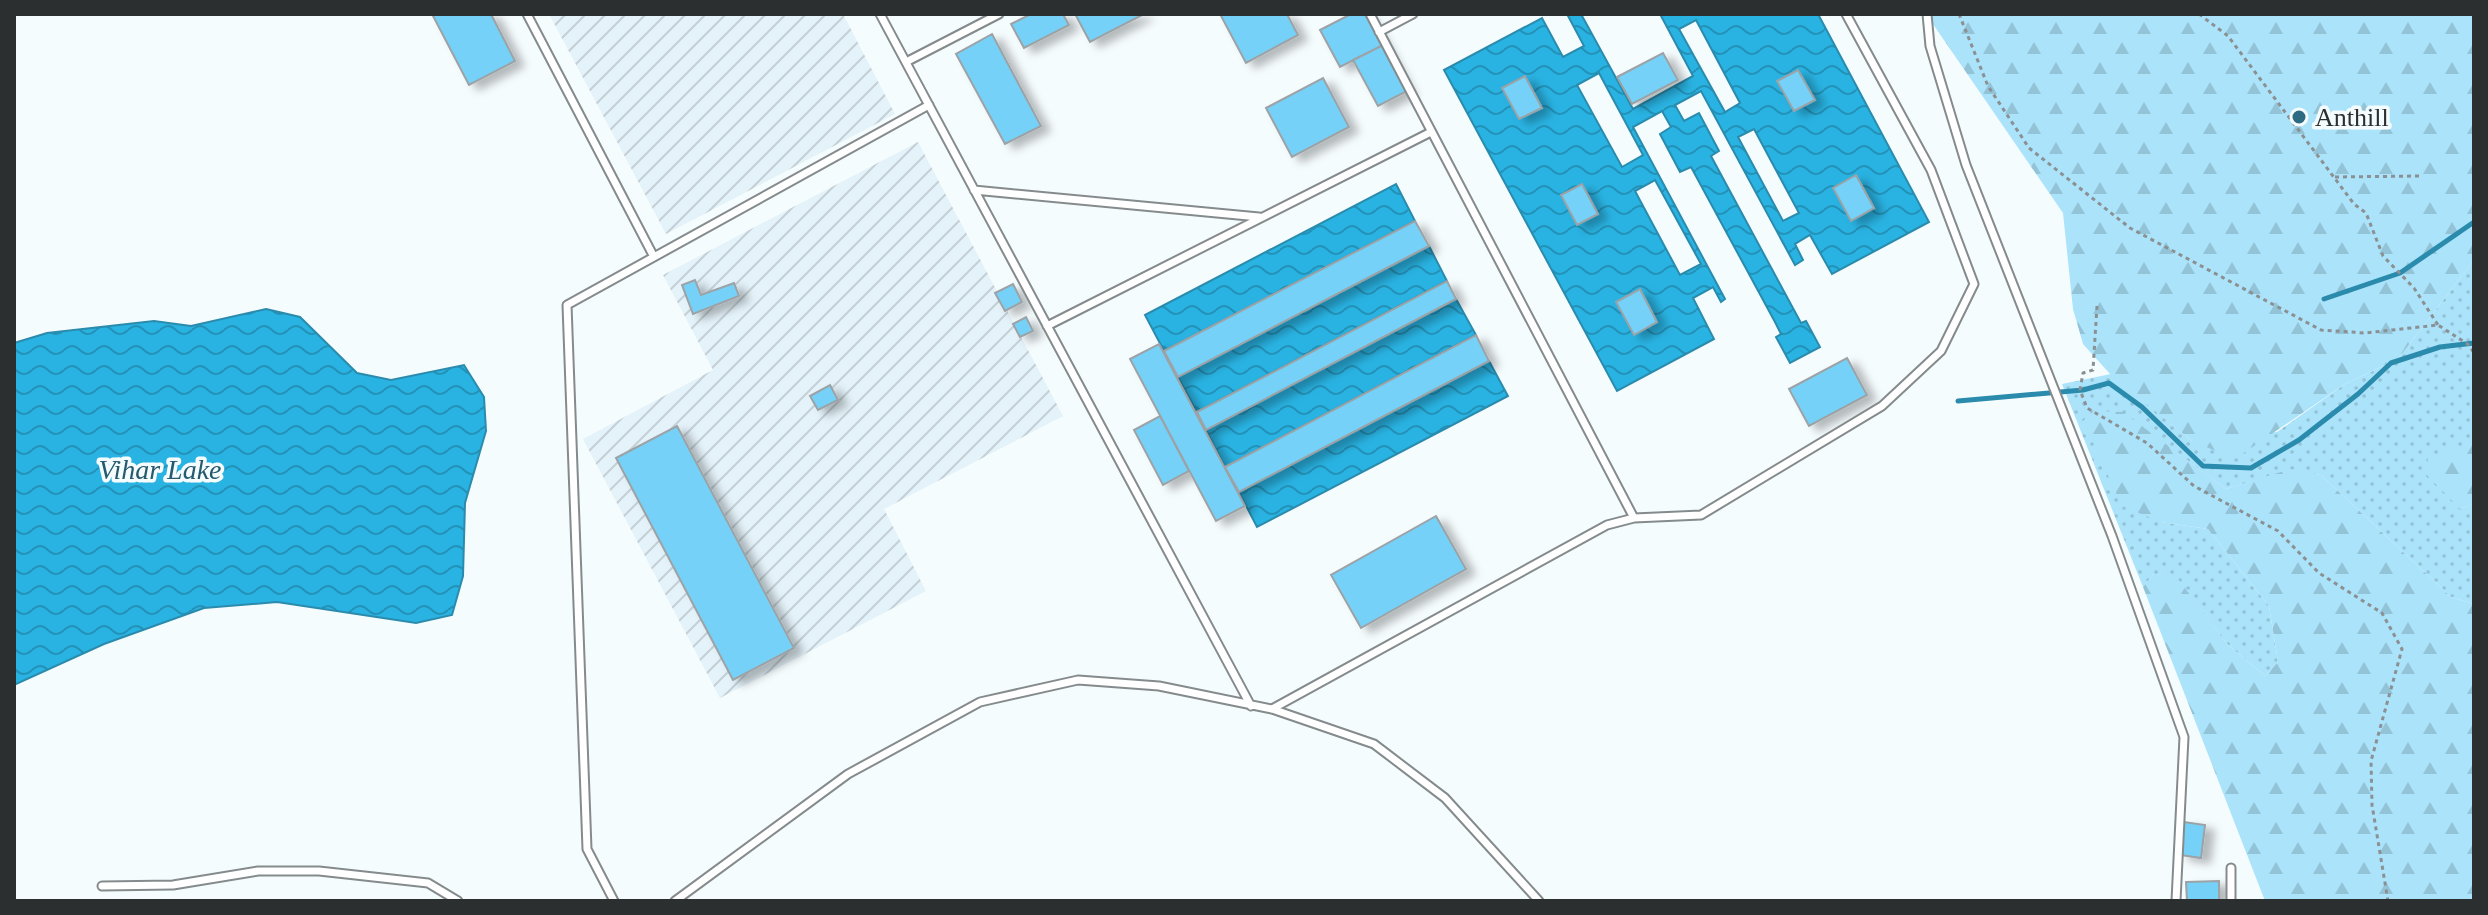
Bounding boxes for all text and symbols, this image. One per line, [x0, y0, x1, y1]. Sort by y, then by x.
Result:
place label: Anthill [2315, 103, 2389, 132]
marker: Anthill [2290, 108, 2308, 126]
water label: Vihar Lake [98, 454, 222, 485]

